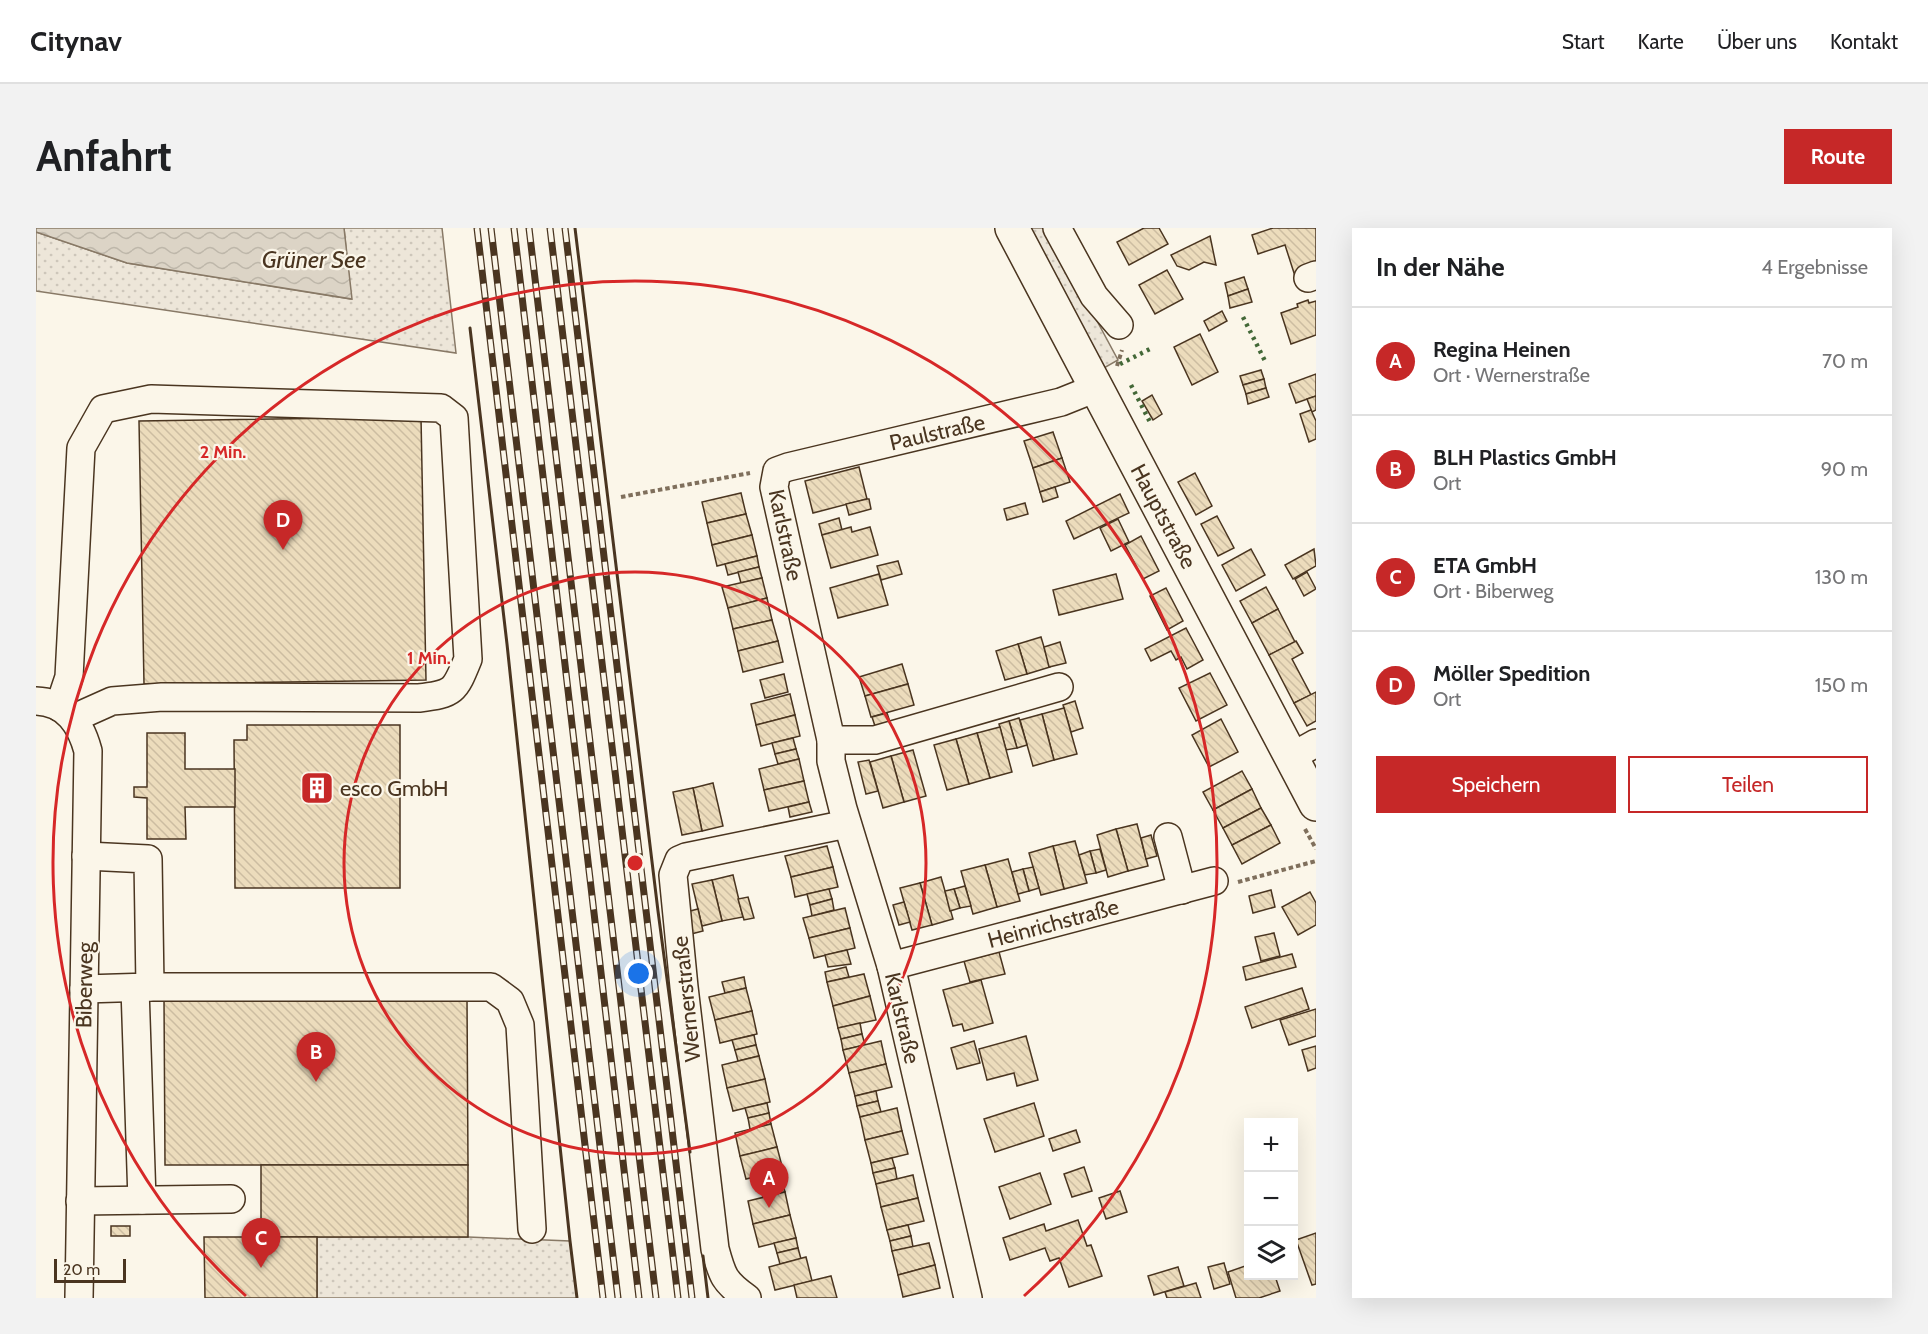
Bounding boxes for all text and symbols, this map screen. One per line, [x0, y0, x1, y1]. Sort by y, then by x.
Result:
text: Citynav [30, 24, 122, 58]
text: Start [1562, 29, 1605, 54]
text: Karte [1638, 29, 1684, 54]
text: Über uns [1717, 29, 1797, 54]
text: Kontakt [1830, 29, 1898, 54]
button: Route [1784, 129, 1892, 184]
text: Anfahrt [36, 130, 172, 182]
water label: Grüner See [262, 245, 366, 274]
text: In der Nähe [1376, 251, 1505, 283]
text: 4 Ergebnisse [1761, 255, 1868, 279]
text: Regina Heinen [1433, 336, 1571, 363]
text: A [1389, 349, 1402, 373]
text: 70 m [1822, 349, 1868, 373]
text: Ort · Wernerstraße [1433, 363, 1590, 387]
street label: Paulstraße [887, 408, 988, 457]
text: 2 Min. [200, 441, 246, 463]
text: BLH Plastics GmbH [1433, 444, 1617, 471]
text: B [1389, 457, 1402, 481]
text: 90 m [1821, 457, 1868, 481]
street label: Hauptstraße [1125, 459, 1202, 573]
text: Ort [1433, 471, 1461, 495]
street label: Karlstraße [763, 487, 808, 583]
pin: D [264, 500, 302, 550]
text: ETA GmbH [1433, 552, 1537, 579]
text: C [1389, 565, 1402, 589]
text: 130 m [1815, 565, 1868, 589]
text: Ort · Biberweg [1433, 579, 1553, 603]
text: 1 Min. [407, 647, 451, 669]
text: Möller Spedition [1433, 660, 1591, 687]
text: D [1388, 673, 1403, 697]
text: 150 m [1815, 673, 1868, 697]
text: Ort [1433, 687, 1461, 711]
button: Speichern [1376, 756, 1616, 813]
button: Teilen [1628, 756, 1868, 813]
building icon: esco GmbH [299, 770, 335, 806]
place label: esco GmbH [340, 775, 449, 802]
centre of rings [625, 853, 645, 873]
street label: Heinrichstraße [985, 893, 1122, 954]
street label: Wernerstraße [666, 935, 707, 1063]
street label: Biberweg [70, 941, 99, 1028]
your location [624, 959, 653, 988]
street label: Karlstraße [879, 970, 926, 1066]
pin: B [296, 1032, 336, 1082]
map controls [1244, 1118, 1298, 1280]
button: + [1244, 1118, 1298, 1172]
pin: A [750, 1158, 788, 1208]
button: − [1244, 1172, 1298, 1226]
pin: C [242, 1218, 280, 1268]
button: layers [1244, 1226, 1298, 1280]
scale bar [54, 1256, 126, 1284]
text: 20 m [63, 1260, 100, 1279]

